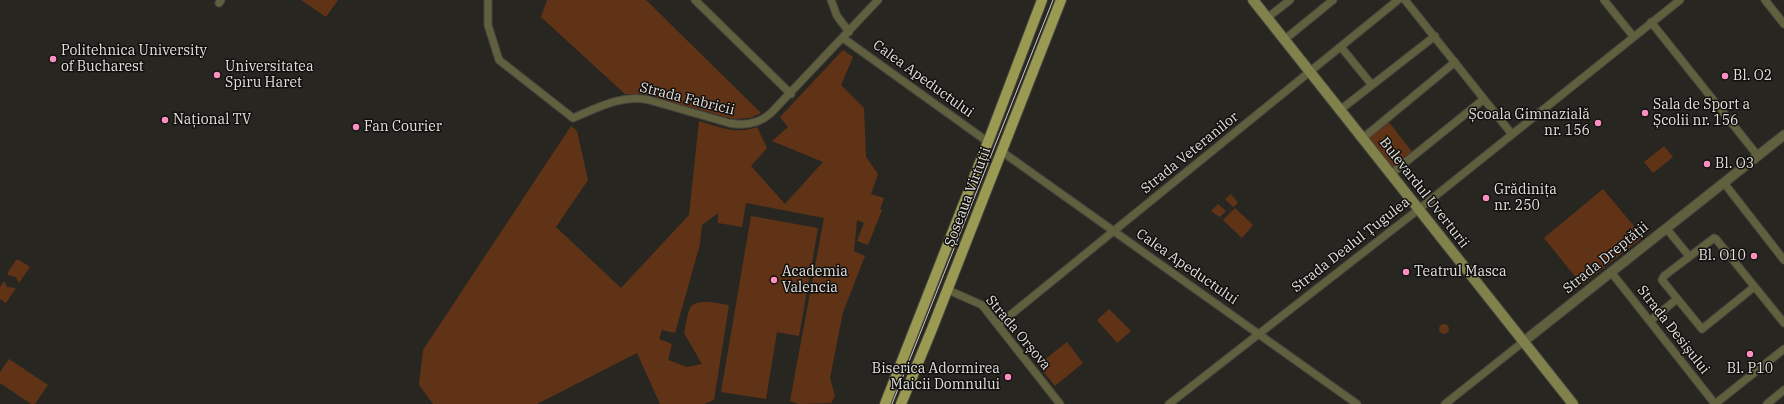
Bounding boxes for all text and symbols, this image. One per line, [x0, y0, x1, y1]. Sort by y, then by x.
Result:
street label: Calea Apeductului [869, 37, 977, 121]
place label: Politehnica University of Bucharest [61, 43, 207, 76]
marker: Politehnica University of Bucharest [48, 54, 58, 64]
place label: Universitatea Spiru Haret [225, 59, 314, 92]
place label: Bl. O2 [1733, 68, 1772, 84]
marker: Universitatea Spiru Haret [212, 70, 222, 80]
marker: Bl. O2 [1720, 71, 1730, 81]
street label: Strada Fabricii [638, 79, 736, 119]
place label: Sala de Sport a Școlii nr. 156 [1653, 97, 1750, 130]
place label: Școala Gimnazială nr. 156 [1468, 107, 1590, 140]
marker: Sala de Sport a Școlii nr. 156 [1640, 108, 1650, 118]
street label: Strada Veteranilor [1138, 109, 1242, 197]
place label: Național TV [173, 112, 251, 128]
marker: Național TV [160, 115, 170, 125]
marker: Școala Gimnazială nr. 156 [1593, 118, 1603, 128]
place label: Fan Courier [364, 119, 442, 135]
marker: Fan Courier [351, 122, 361, 132]
street label: Bulevardul Uverturii [1376, 134, 1472, 252]
street label: Șoseaua Virtuții [941, 145, 995, 249]
place label: Bl. O3 [1715, 156, 1754, 172]
marker: Bl. O3 [1702, 159, 1712, 169]
place label: Grădinița nr. 250 [1494, 182, 1557, 214]
marker: Grădinița nr. 250 [1481, 193, 1491, 203]
street label: Strada Dealul Țugulea [1289, 194, 1413, 296]
street label: Strada Dreptății [1560, 218, 1652, 298]
street label: Calea Apeductului [1133, 226, 1241, 308]
place label: Bl. O10 [1698, 248, 1746, 264]
marker: Bl. O10 [1749, 251, 1759, 261]
place label: Academia Valencia [782, 264, 848, 296]
place label: Teatrul Masca [1414, 264, 1507, 280]
marker: Teatrul Masca [1401, 267, 1411, 277]
marker: Academia Valencia [769, 275, 779, 285]
street label: Strada Desișului [1633, 282, 1713, 378]
street label: Strada Orșova [982, 292, 1054, 374]
marker: Bl. P10 [1745, 349, 1755, 359]
place label: Biserica Adormirea Maicii Domnului [872, 361, 1000, 394]
place label: Bl. P10 [1727, 361, 1773, 377]
marker: Biserica Adormirea Maicii Domnului [1003, 372, 1013, 382]

